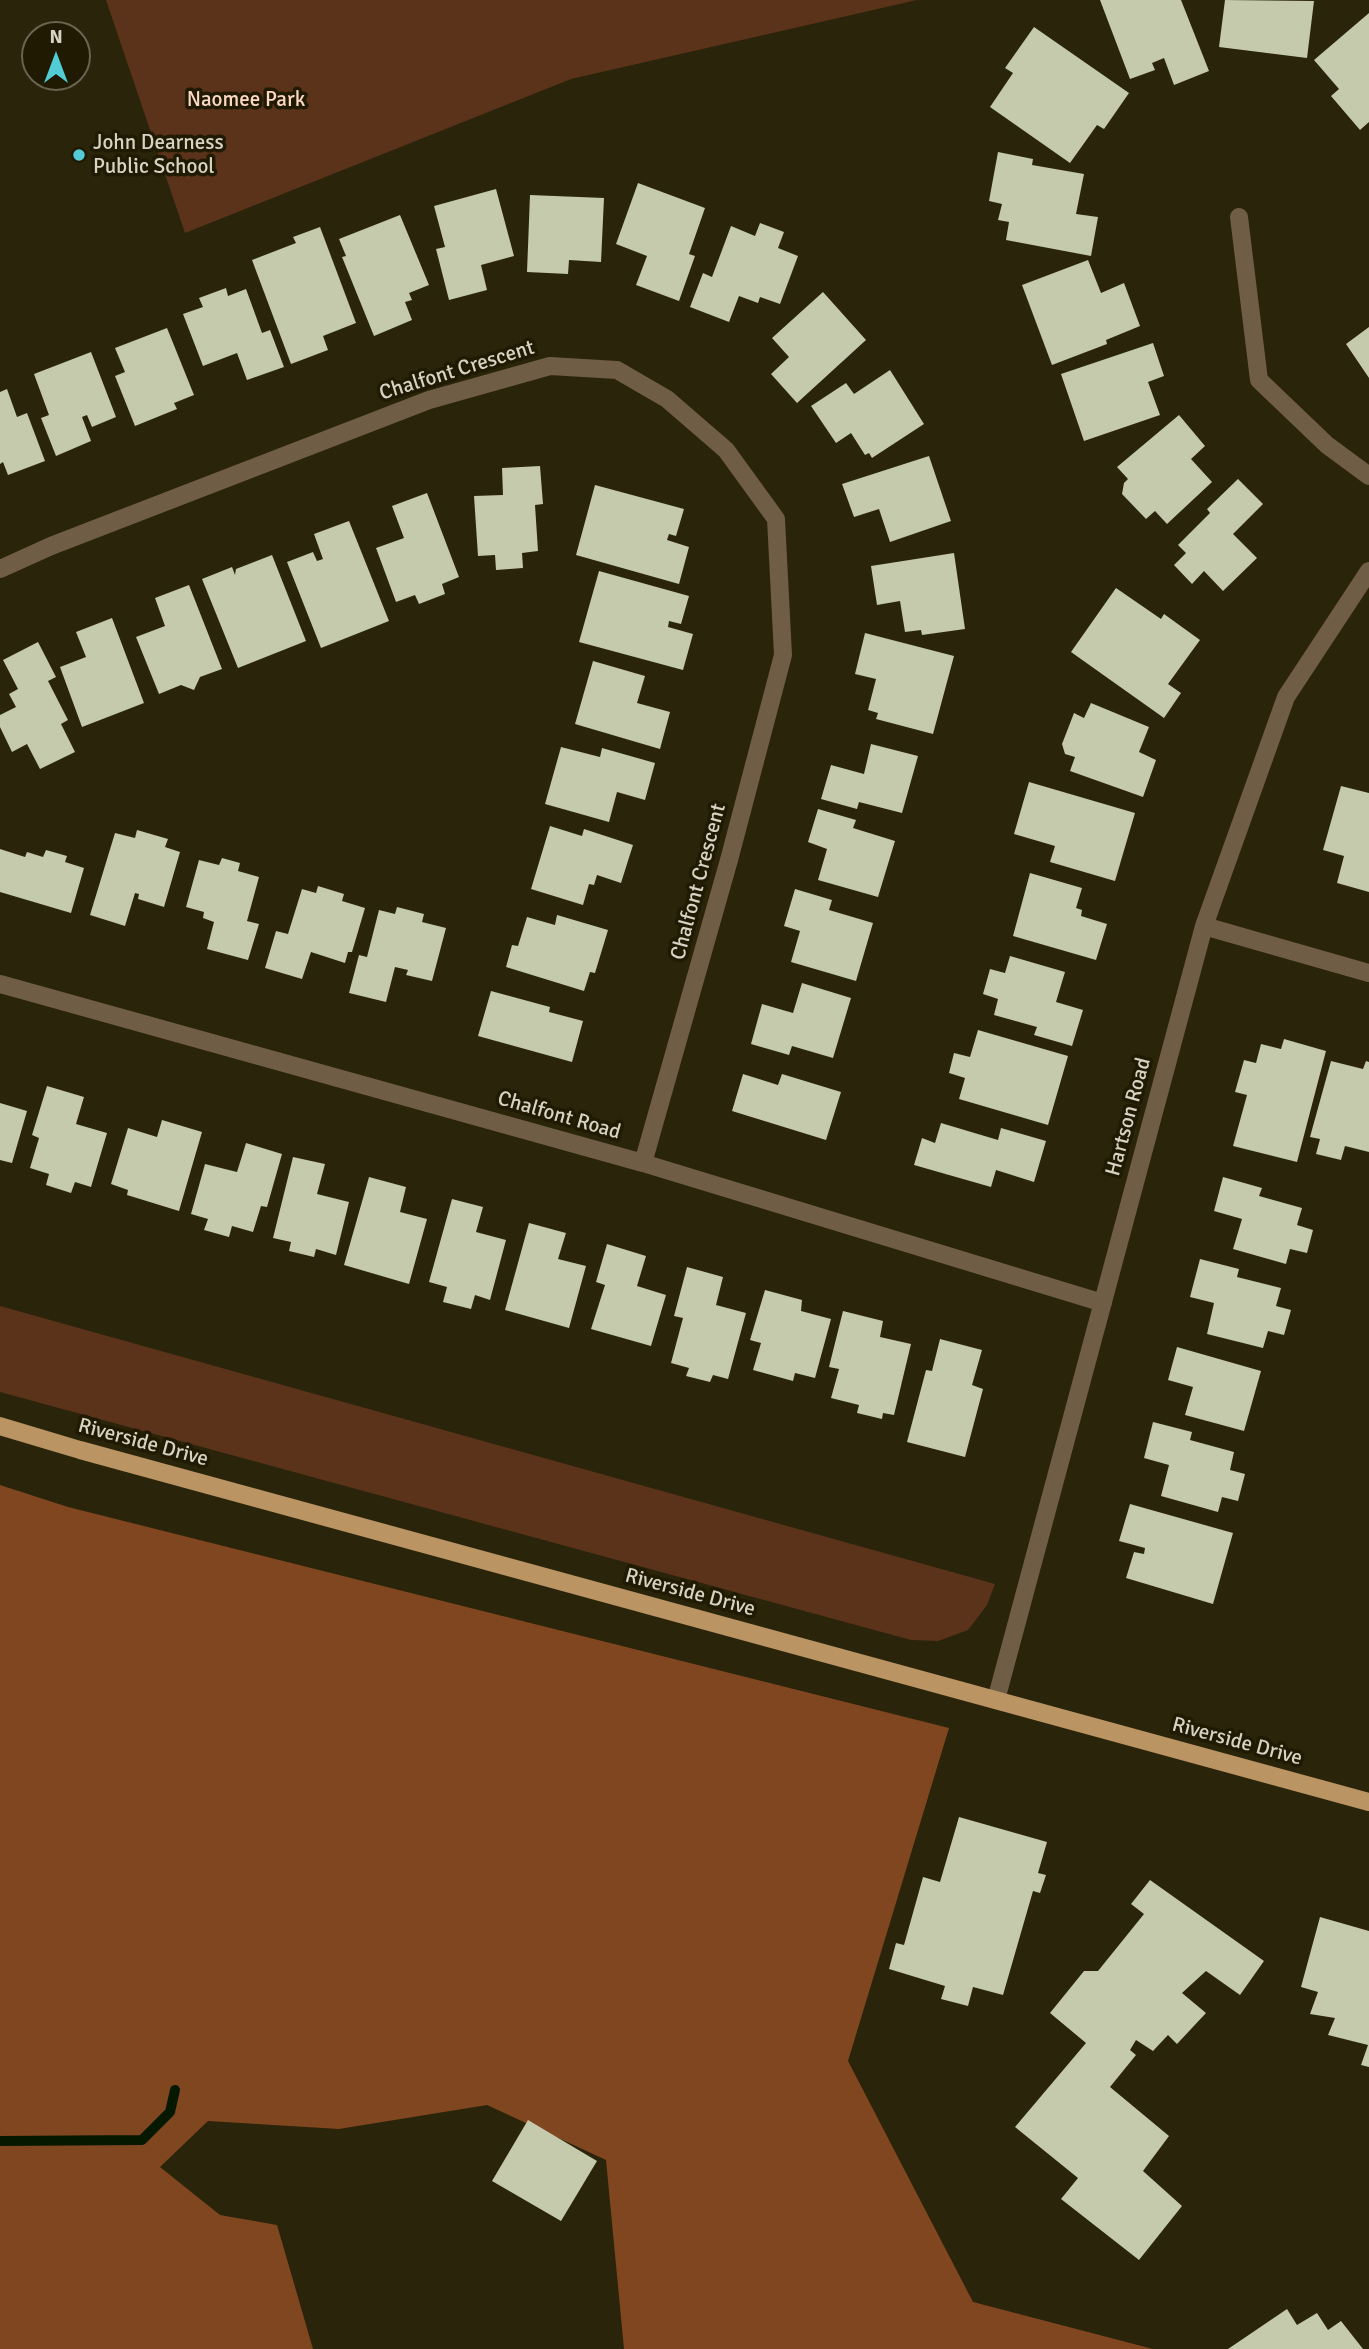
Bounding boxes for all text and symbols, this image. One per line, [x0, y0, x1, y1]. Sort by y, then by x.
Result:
north arrow [21, 21, 91, 91]
text: N [49, 25, 63, 49]
park label: Naomee Park [187, 87, 305, 113]
place label: John Dearness Public School [93, 130, 224, 180]
marker: John Dearness Public School [71, 147, 87, 163]
street label: Chalfont Crescent [376, 335, 538, 407]
street label: Chalfont Crescent [666, 801, 732, 963]
street label: Hartson Road [1101, 1055, 1157, 1179]
street label: Chalfont Road [495, 1086, 623, 1146]
street label: Riverside Drive [75, 1414, 211, 1472]
street label: Riverside Drive [622, 1564, 758, 1622]
street label: Riverside Drive [1169, 1713, 1305, 1771]

